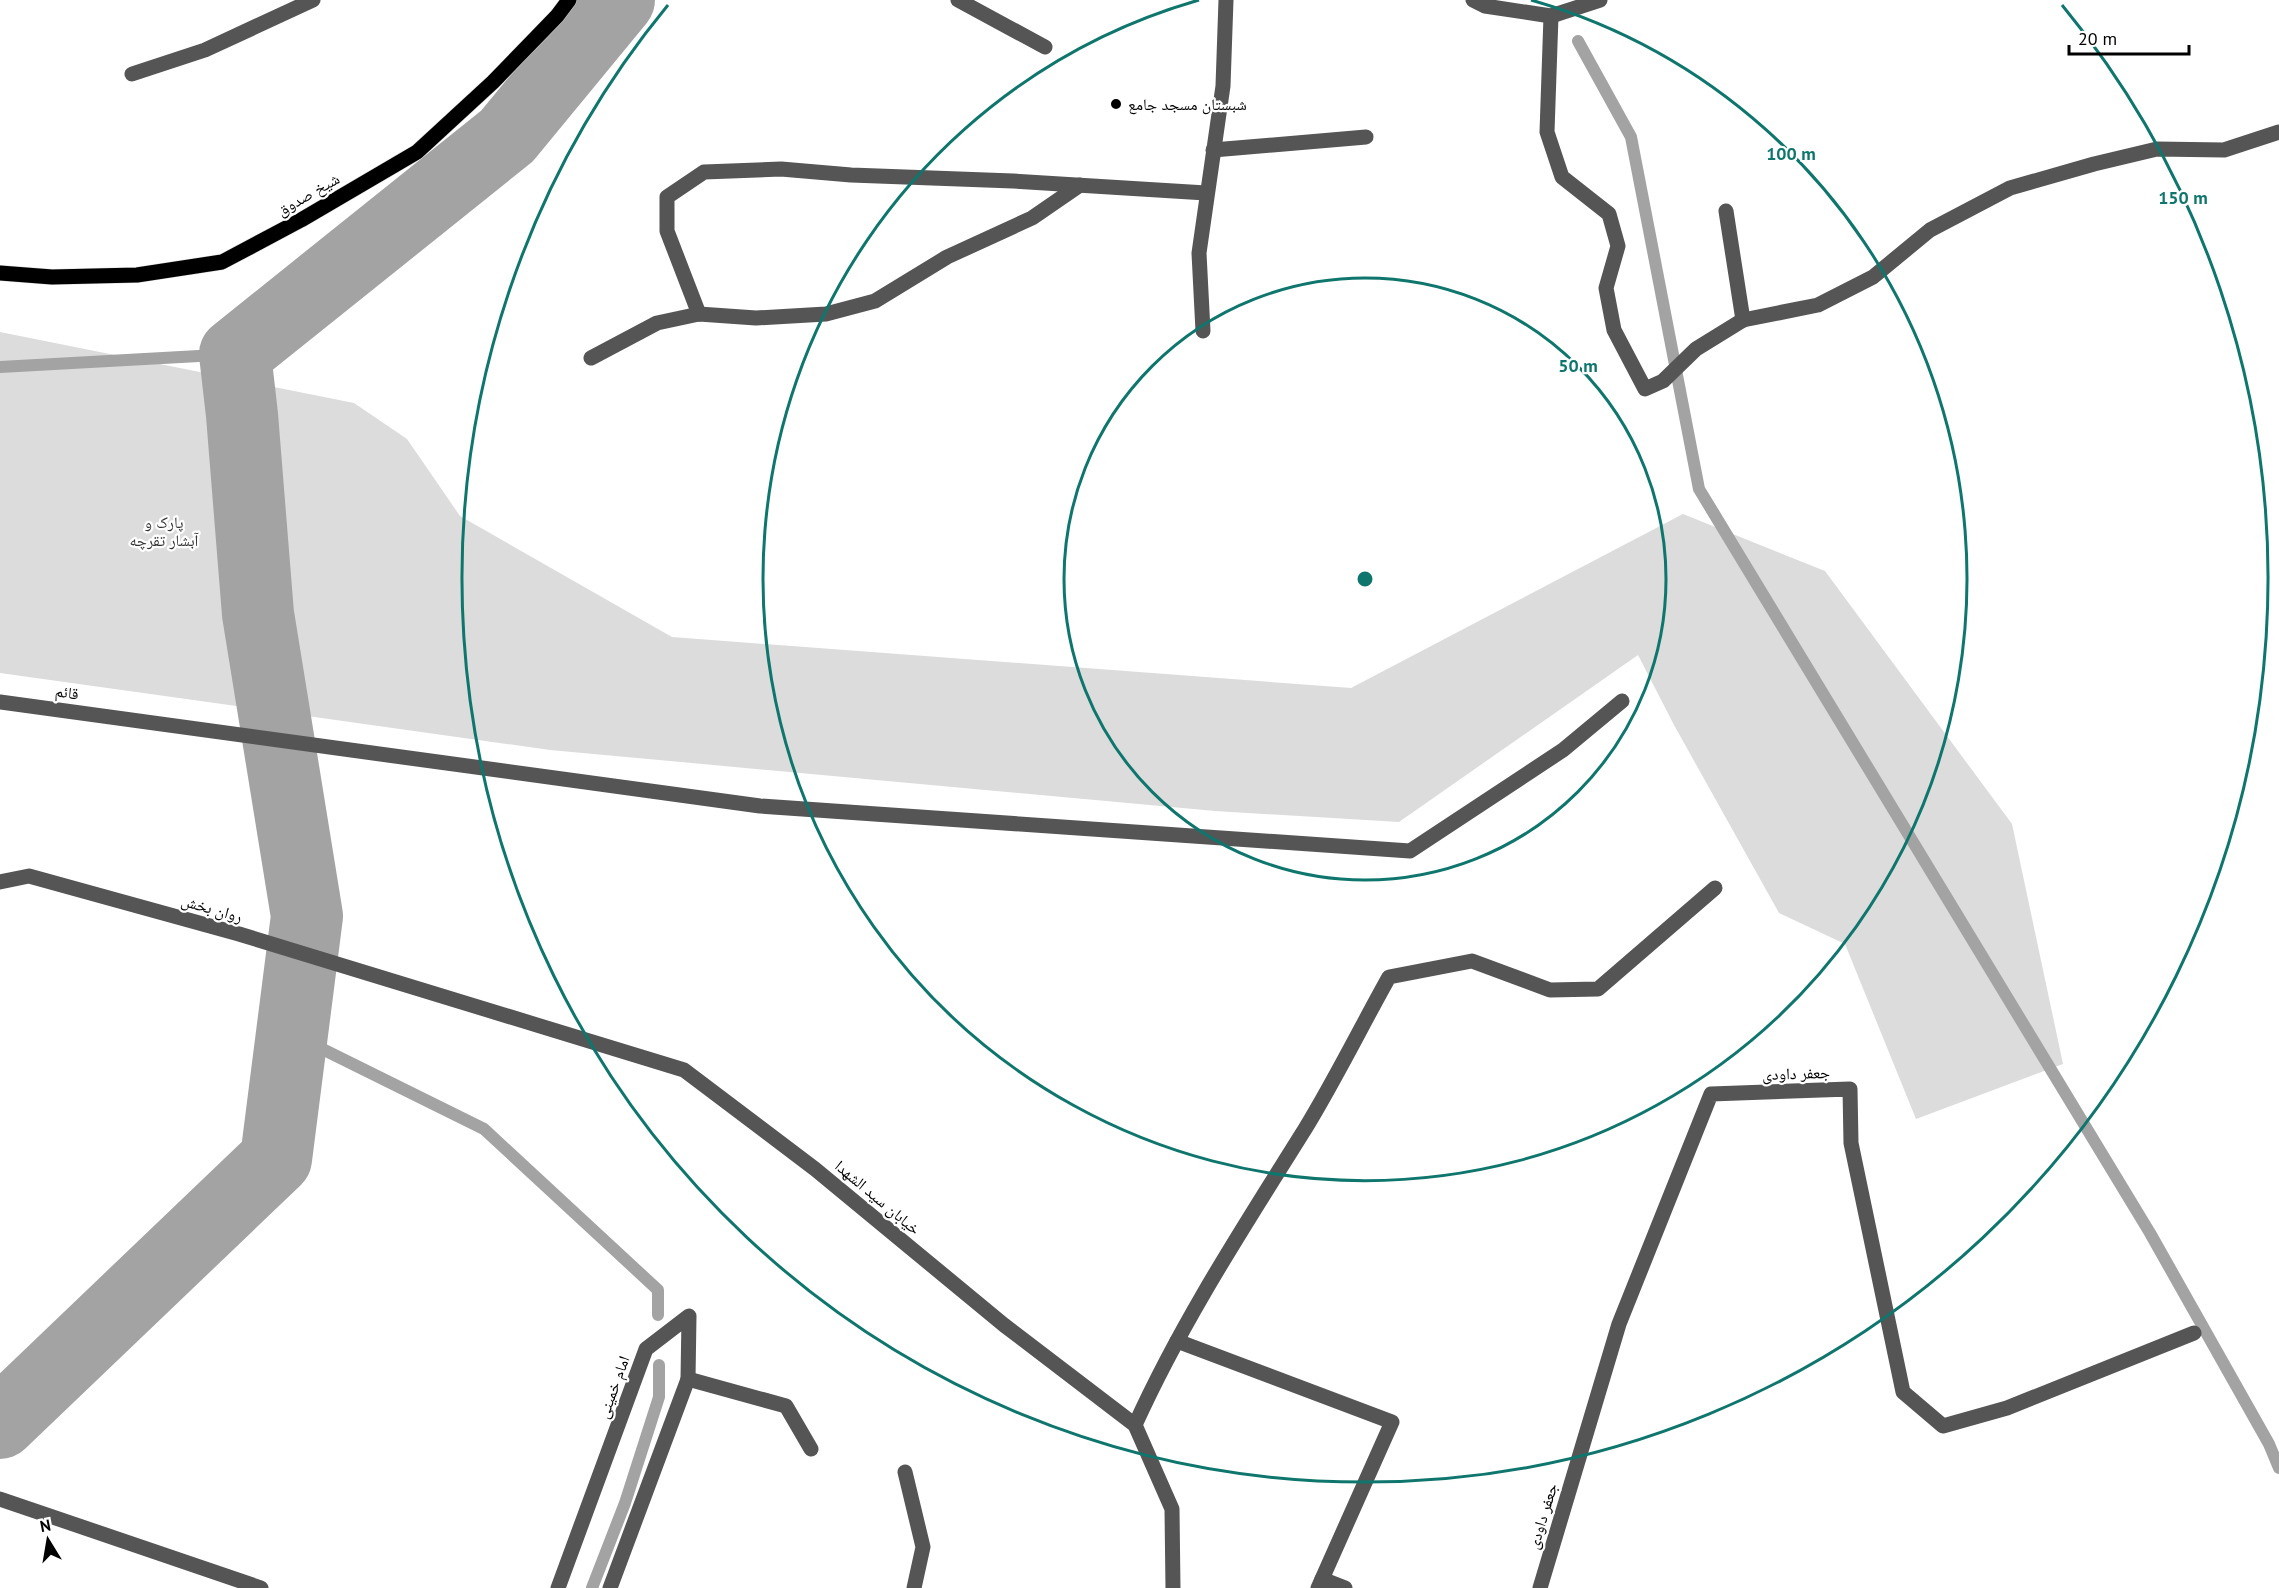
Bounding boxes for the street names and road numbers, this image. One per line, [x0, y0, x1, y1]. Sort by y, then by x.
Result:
street label: شیخ صدوق [273, 168, 343, 221]
street label: قائم [54, 680, 80, 705]
street label: روان بخش [179, 890, 245, 927]
street label: جعفر داودی [1762, 1062, 1830, 1085]
street label: خیابان سید الشهدا [831, 1155, 925, 1239]
street label: امام خمینی [592, 1353, 635, 1422]
street label: جعفر داودی [1522, 1480, 1562, 1552]

